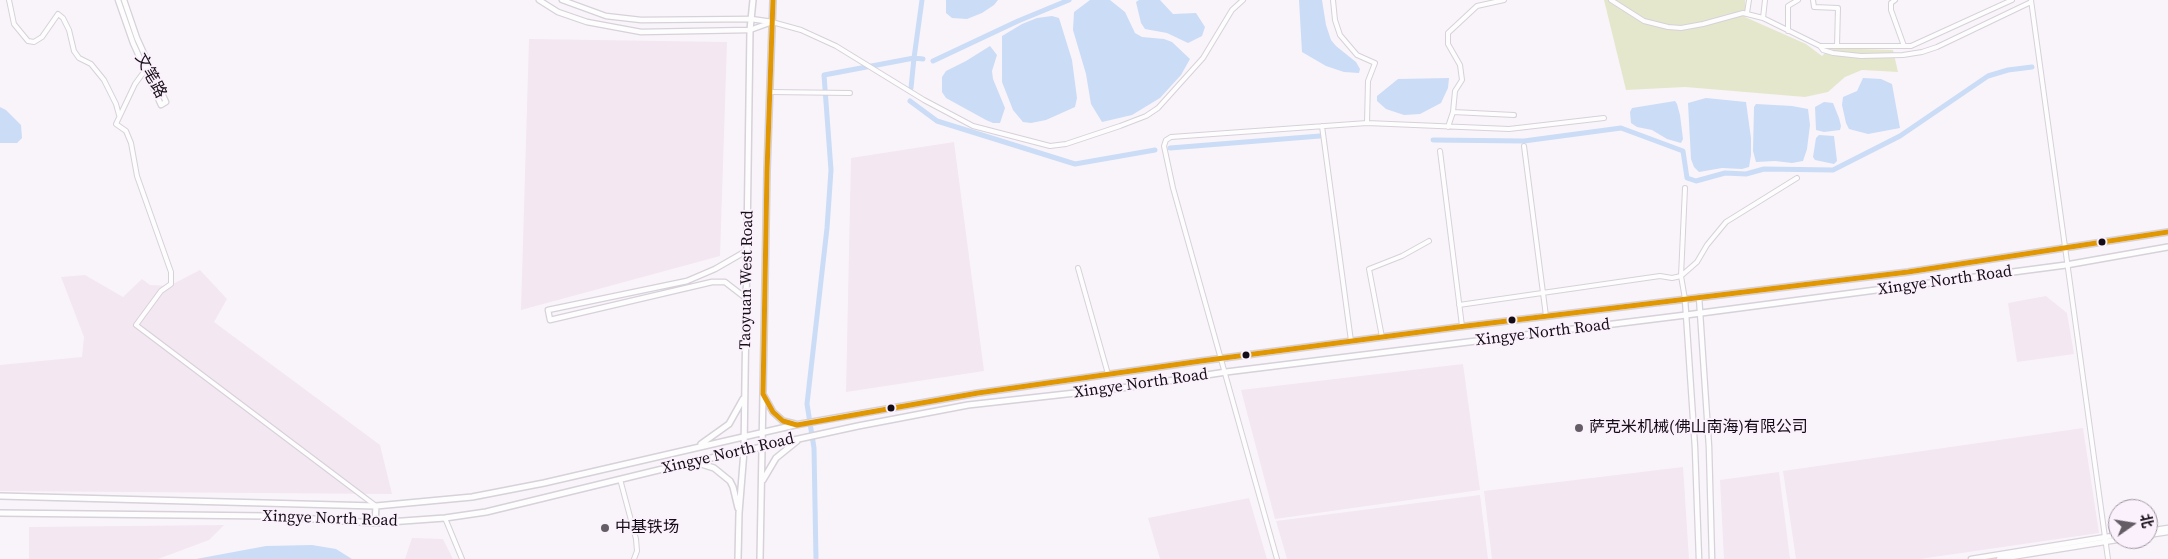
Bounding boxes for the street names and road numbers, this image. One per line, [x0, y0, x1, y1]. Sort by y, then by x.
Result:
street label: 文笔路 [130, 50, 170, 102]
street label: Taoyuan West Road [736, 210, 758, 350]
street label: Xingye North Road [1877, 262, 2013, 300]
street label: Xingye North Road [1475, 315, 1611, 351]
street label: Xingye North Road [1073, 365, 1209, 403]
street label: Xingye North Road [660, 429, 796, 479]
street label: Xingye North Road [262, 507, 398, 531]

